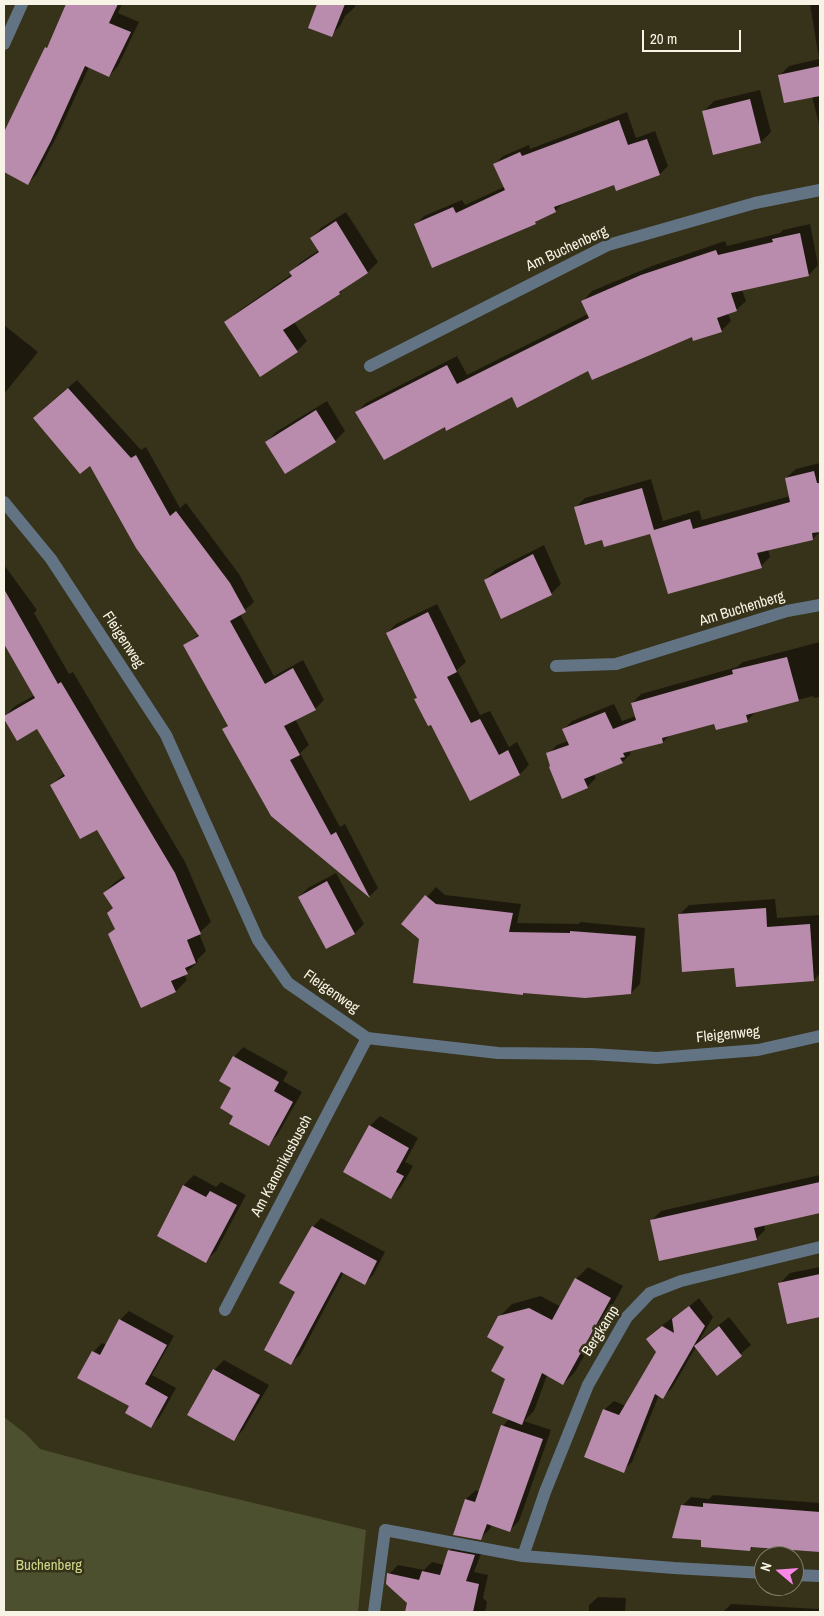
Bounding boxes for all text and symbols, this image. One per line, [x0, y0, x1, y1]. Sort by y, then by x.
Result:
scale bar [644, 20, 743, 52]
text: 20 m [650, 28, 677, 49]
street label: Am Buchenberg [523, 222, 611, 276]
street label: Am Buchenberg [697, 587, 787, 631]
street label: Fleigenweg [98, 608, 148, 672]
street label: Fleigenweg [300, 966, 362, 1018]
street label: Fleigenweg [695, 1023, 761, 1047]
street label: Am Kanonikusbusch [248, 1112, 316, 1220]
street label: Bergkamp [579, 1302, 623, 1360]
north arrow [754, 1546, 804, 1596]
park label: Buchenberg [16, 1557, 82, 1575]
text: N [756, 1560, 776, 1573]

